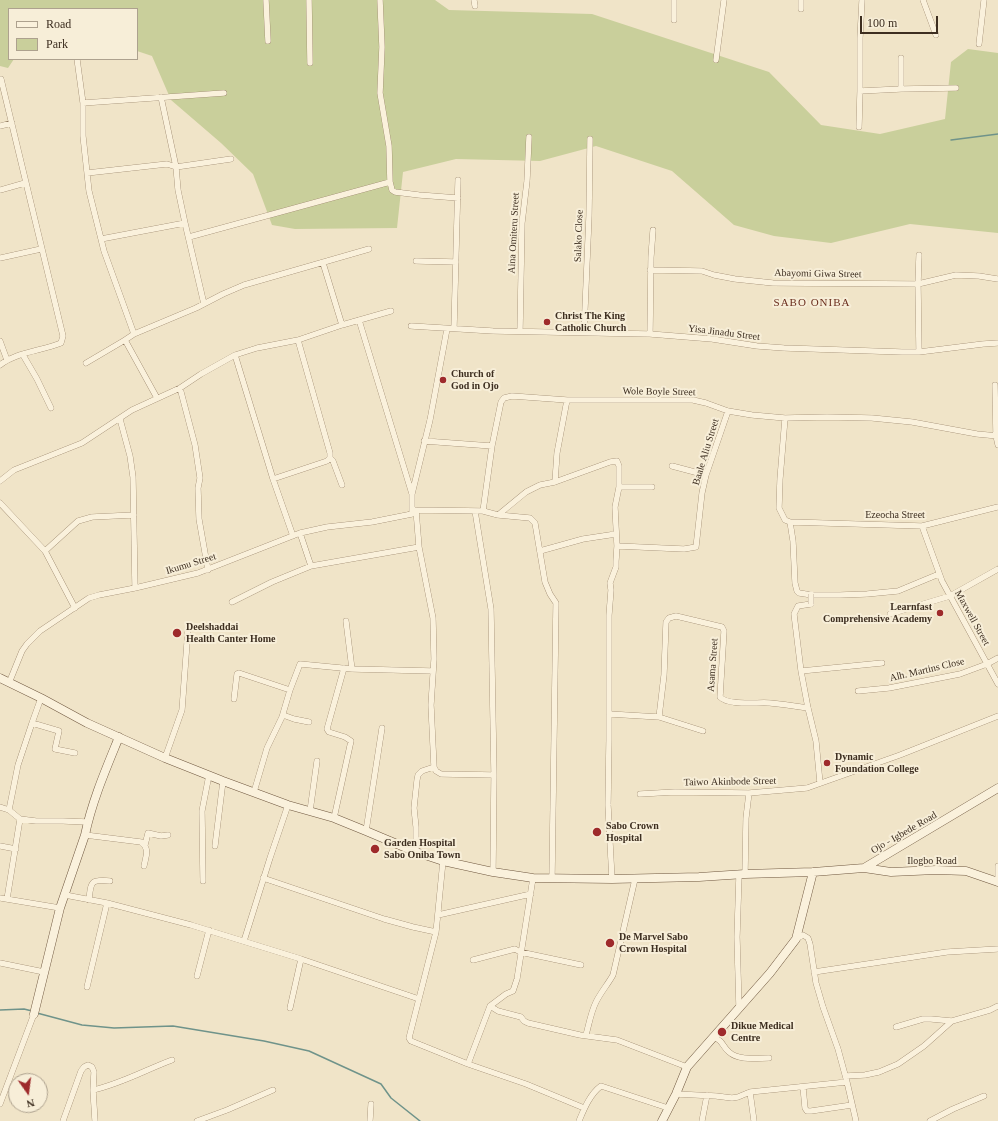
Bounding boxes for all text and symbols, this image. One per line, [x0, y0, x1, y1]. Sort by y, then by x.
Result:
legend [8, 8, 138, 60]
scale bar [862, 8, 940, 34]
text: 100 m [867, 16, 897, 30]
text: Road [46, 17, 71, 31]
text: Park [46, 37, 68, 51]
street label: Aina Omiteru Street [506, 192, 522, 274]
street label: Salako Close [572, 210, 586, 262]
street label: Abayomi Giwa Street [774, 267, 862, 281]
district label: SABO ONIBA [774, 296, 850, 310]
place label: Christ The King Catholic Church [555, 310, 626, 334]
marker: Christ The King Catholic Church [542, 317, 552, 327]
street label: Yisa Jinadu Street [687, 323, 761, 343]
place label: Church of God in Ojo [451, 368, 499, 392]
marker: Church of God in Ojo [438, 375, 448, 385]
street label: Wole Boyle Street [622, 385, 696, 399]
street label: Baale Aliu Street [690, 417, 722, 487]
street label: Ezeocha Street [865, 509, 925, 521]
street label: Ikumu Street [164, 551, 218, 577]
street label: Maxwell Street [952, 588, 992, 648]
place label: Learnfast Comprehensive Academy [823, 601, 932, 624]
marker: Learnfast Comprehensive Academy [935, 608, 945, 618]
place label: Deelshaddai Health Canter Home [186, 621, 275, 644]
marker: Deelshaddai Health Canter Home [171, 627, 183, 639]
street label: Asama Street [705, 638, 721, 692]
street label: Alh. Martins Close [888, 656, 966, 684]
place label: Dynamic Foundation College [835, 751, 919, 774]
marker: Dynamic Foundation College [822, 758, 832, 768]
street label: Taiwo Akinbode Street [684, 775, 776, 789]
street label: Ojo - Igbede Road [869, 809, 939, 857]
place label: Sabo Crown Hospital [606, 820, 659, 844]
marker: Sabo Crown Hospital [591, 826, 603, 838]
place label: Garden Hospital Sabo Oniba Town [384, 837, 460, 860]
marker: Garden Hospital Sabo Oniba Town [369, 843, 381, 855]
street label: Ilogbo Road [907, 855, 957, 867]
place label: De Marvel Sabo Crown Hospital [619, 931, 688, 954]
marker: De Marvel Sabo Crown Hospital [604, 937, 616, 949]
place label: Dikue Medical Centre [731, 1020, 793, 1044]
marker: Dikue Medical Centre [716, 1026, 728, 1038]
north arrow [8, 1073, 48, 1113]
text: N [25, 1097, 36, 1110]

